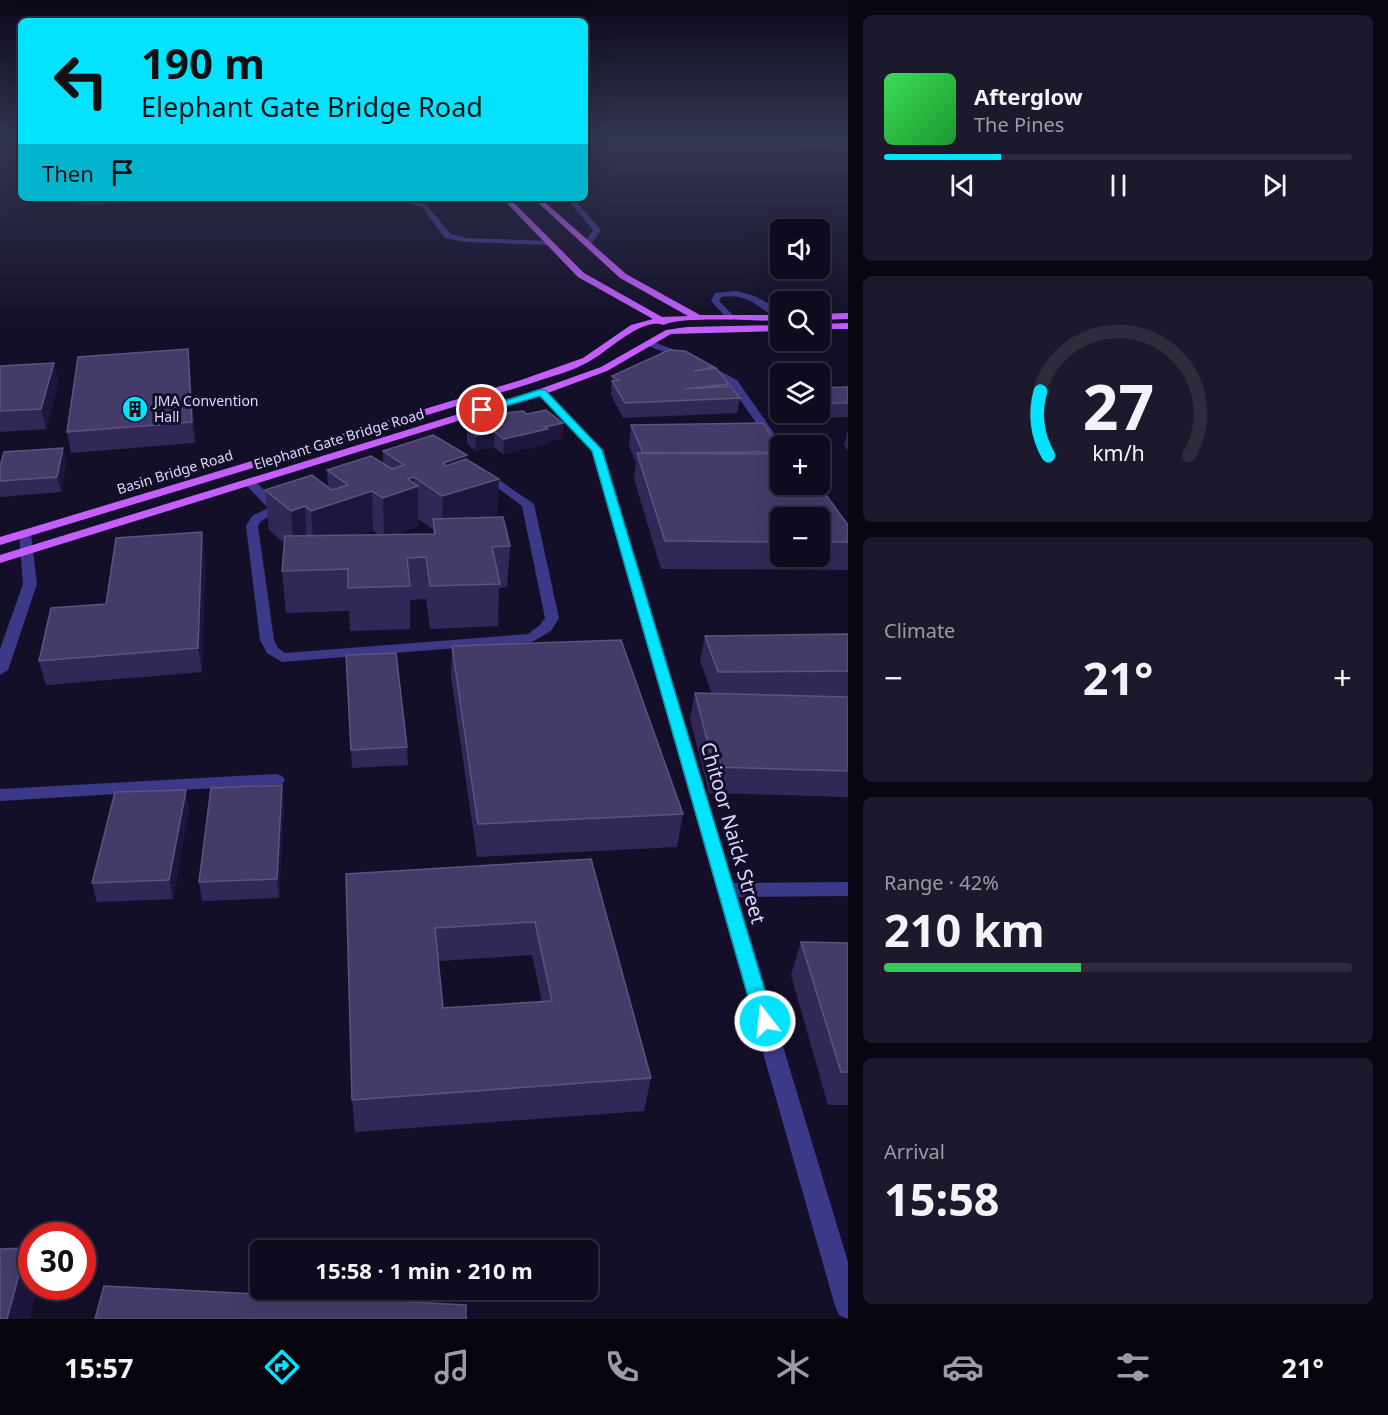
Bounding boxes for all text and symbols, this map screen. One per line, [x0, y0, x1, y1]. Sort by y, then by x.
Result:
text: 190 m [141, 34, 265, 91]
icon: left [42, 42, 120, 120]
text: Afterglow [974, 81, 1083, 111]
text: Elephant Gate Bridge Road [141, 88, 483, 125]
text: The Pines [974, 111, 1064, 138]
icon: arrive [106, 156, 139, 189]
text: Then [42, 158, 94, 188]
icon: previous [946, 169, 979, 202]
icon: pause [1102, 169, 1135, 202]
icon: next [1258, 169, 1291, 202]
map controls [770, 219, 830, 567]
button: sound [770, 219, 830, 279]
button: search [770, 291, 830, 351]
button: layers [770, 363, 830, 423]
text: 27 [1082, 363, 1154, 448]
pin [456, 384, 507, 435]
place label: JMA Convention Hall [152, 391, 259, 426]
icon: arrive [465, 393, 498, 426]
building icon: JMA Convention Hall [120, 394, 150, 424]
street label: Elephant Gate Bridge Road [251, 404, 426, 474]
button: + [770, 435, 830, 495]
text: km/h [1092, 438, 1144, 467]
street label: Basin Bridge Road [114, 445, 235, 498]
button: − [770, 507, 830, 567]
text: Climate [884, 617, 955, 644]
text: 21° [1083, 647, 1153, 708]
text: − [884, 655, 903, 700]
text: + [1333, 655, 1352, 700]
street label: Chitoor Naick Street [695, 739, 772, 927]
text: Range · 42% [884, 869, 999, 896]
text: 210 km [884, 899, 1045, 960]
position arrow [733, 989, 797, 1053]
text: Arrival [884, 1138, 945, 1165]
text: 15:58 [884, 1168, 1000, 1229]
speed limit sign: 30 [18, 1222, 96, 1300]
text: 15:58 · 1 min · 210 m [315, 1255, 533, 1285]
icon: directions [261, 1346, 303, 1388]
icon: music [431, 1346, 473, 1388]
icon: phone [601, 1346, 643, 1388]
icon: climate [772, 1346, 814, 1388]
icon: car [942, 1346, 984, 1388]
icon: filters [1112, 1346, 1154, 1388]
text: 15:57 [64, 1349, 133, 1386]
text: 21° [1282, 1349, 1324, 1386]

